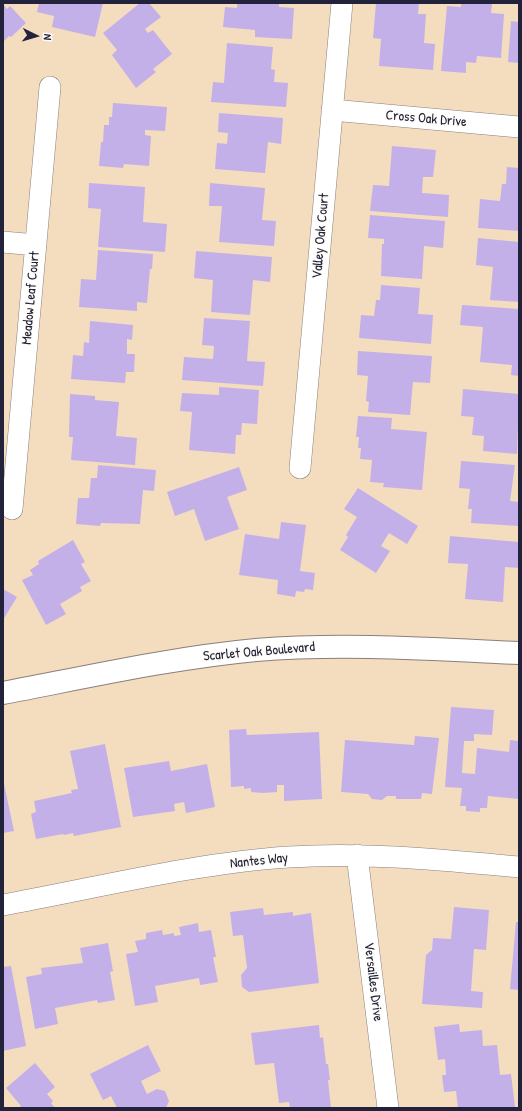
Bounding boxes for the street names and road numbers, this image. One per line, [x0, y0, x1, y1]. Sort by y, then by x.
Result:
street label: Cross Oak Drive [385, 107, 467, 131]
street label: Valley Oak Court [309, 193, 333, 279]
street label: Meadow Leaf Court [19, 251, 43, 345]
street label: Scarlet Oak Boulevard [203, 639, 315, 665]
street label: Nantes Way [229, 850, 289, 872]
street label: Versailles Drive [360, 942, 386, 1022]

